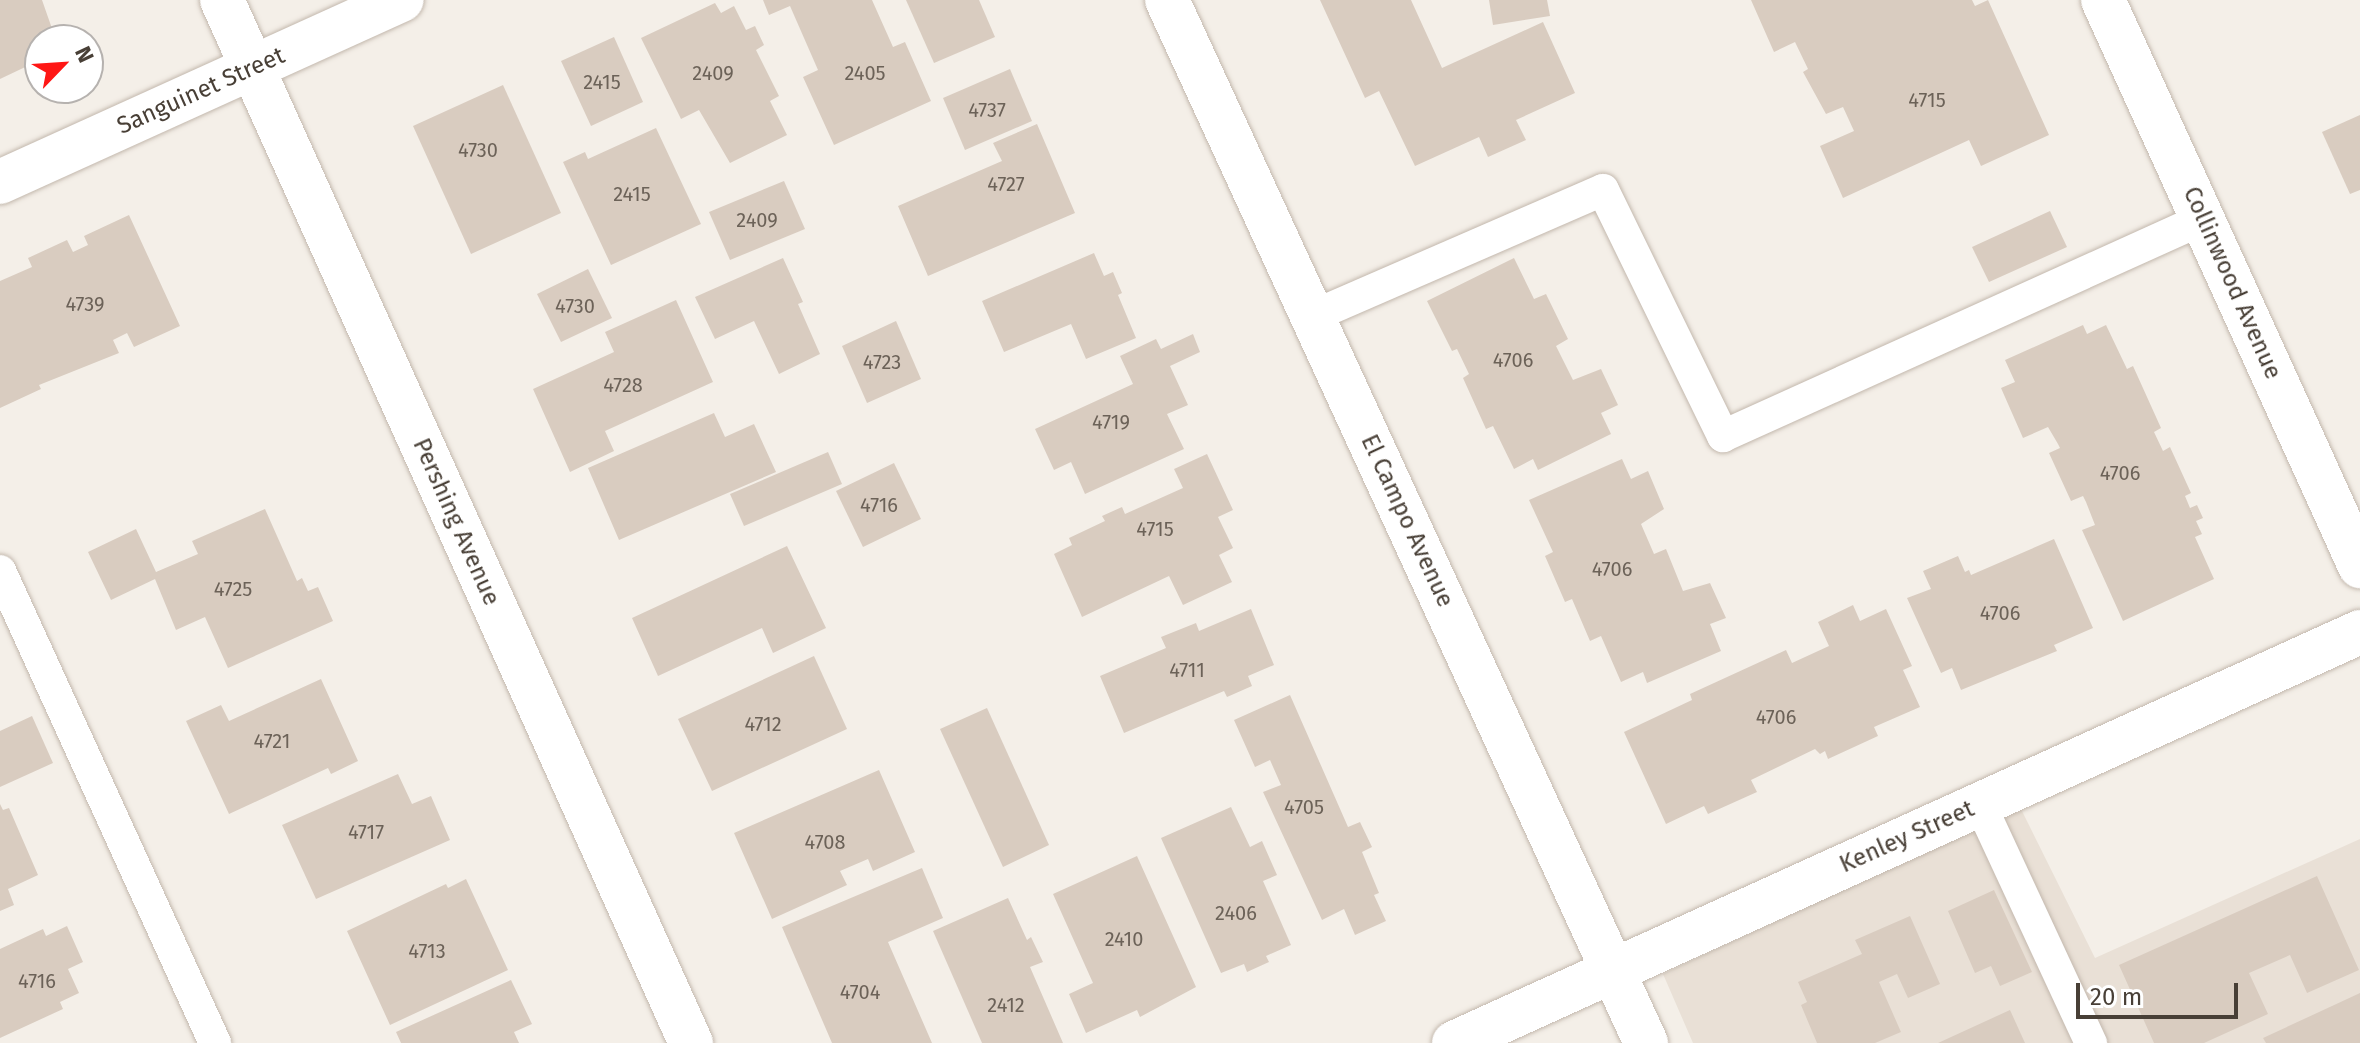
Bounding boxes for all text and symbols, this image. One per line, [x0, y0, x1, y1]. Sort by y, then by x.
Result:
north arrow [24, 24, 104, 104]
street label: Sanguinet Street [113, 41, 289, 141]
text: N [69, 42, 100, 67]
house number: 2409 [692, 61, 734, 85]
house number: 2405 [844, 61, 886, 85]
house number: 2415 [583, 70, 621, 94]
house number: 4715 [1908, 88, 1946, 112]
house number: 4737 [968, 98, 1006, 122]
house number: 4730 [458, 138, 498, 162]
house number: 4727 [987, 172, 1025, 196]
house number: 2415 [613, 182, 651, 206]
street label: Collinwood Avenue [2177, 182, 2287, 384]
house number: 2409 [736, 208, 778, 232]
house number: 4739 [65, 292, 105, 316]
house number: 4730 [555, 294, 595, 318]
house number: 4706 [1493, 348, 1533, 372]
house number: 4723 [863, 350, 901, 374]
house number: 4728 [603, 373, 643, 397]
house number: 4719 [1092, 410, 1130, 434]
street label: El Campo Avenue [1354, 430, 1460, 612]
street label: Pershing Avenue [406, 434, 506, 610]
house number: 4706 [2100, 461, 2140, 485]
house number: 4716 [860, 493, 898, 517]
house number: 4715 [1136, 517, 1174, 541]
house number: 4706 [1592, 557, 1632, 581]
house number: 4725 [214, 577, 252, 601]
house number: 4706 [1980, 601, 2020, 625]
house number: 4711 [1169, 658, 1205, 682]
house number: 4706 [1756, 705, 1796, 729]
house number: 4712 [744, 712, 782, 736]
house number: 4721 [254, 729, 290, 753]
house number: 4705 [1284, 795, 1324, 819]
street label: Kenley Street [1835, 795, 1979, 879]
house number: 4717 [348, 820, 384, 844]
house number: 4708 [805, 830, 845, 854]
house number: 2406 [1215, 901, 1257, 925]
house number: 2410 [1105, 927, 1143, 951]
house number: 4713 [408, 939, 446, 963]
scale bar [2080, 967, 2242, 1017]
house number: 4716 [18, 969, 56, 993]
house number: 4704 [840, 980, 880, 1004]
text: 20 m [2090, 983, 2142, 1011]
house number: 2412 [987, 993, 1025, 1017]

